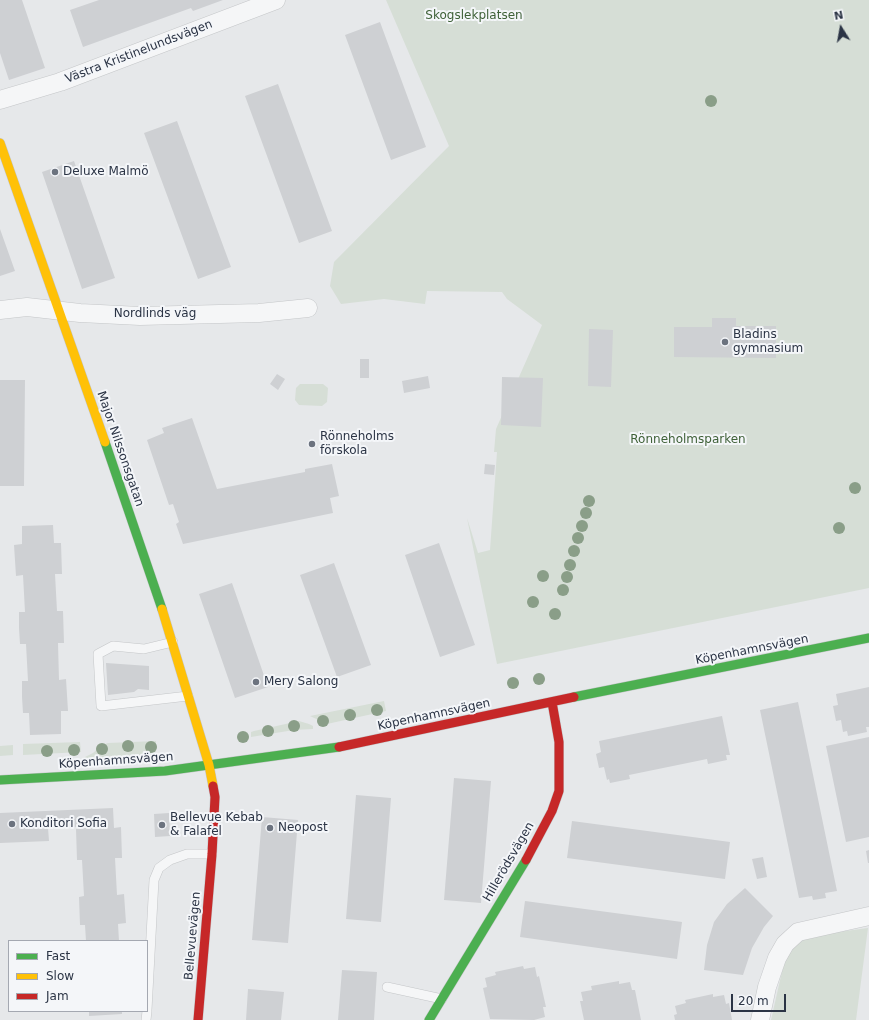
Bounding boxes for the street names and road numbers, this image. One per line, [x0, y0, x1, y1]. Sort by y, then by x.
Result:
street label: Västra Kristinelundsvägen [63, 17, 215, 87]
street label: Nordlinds väg [114, 307, 196, 321]
street label: Major Nilssonsgatan [93, 389, 147, 509]
street label: Köpenhamnsvägen [694, 632, 810, 668]
street label: Köpenhamnsvägen [376, 696, 492, 734]
street label: Köpenhamnsvägen [58, 750, 174, 772]
street label: Hillerödsvägen [480, 820, 538, 904]
street label: Bellevuevägen [182, 891, 204, 981]

